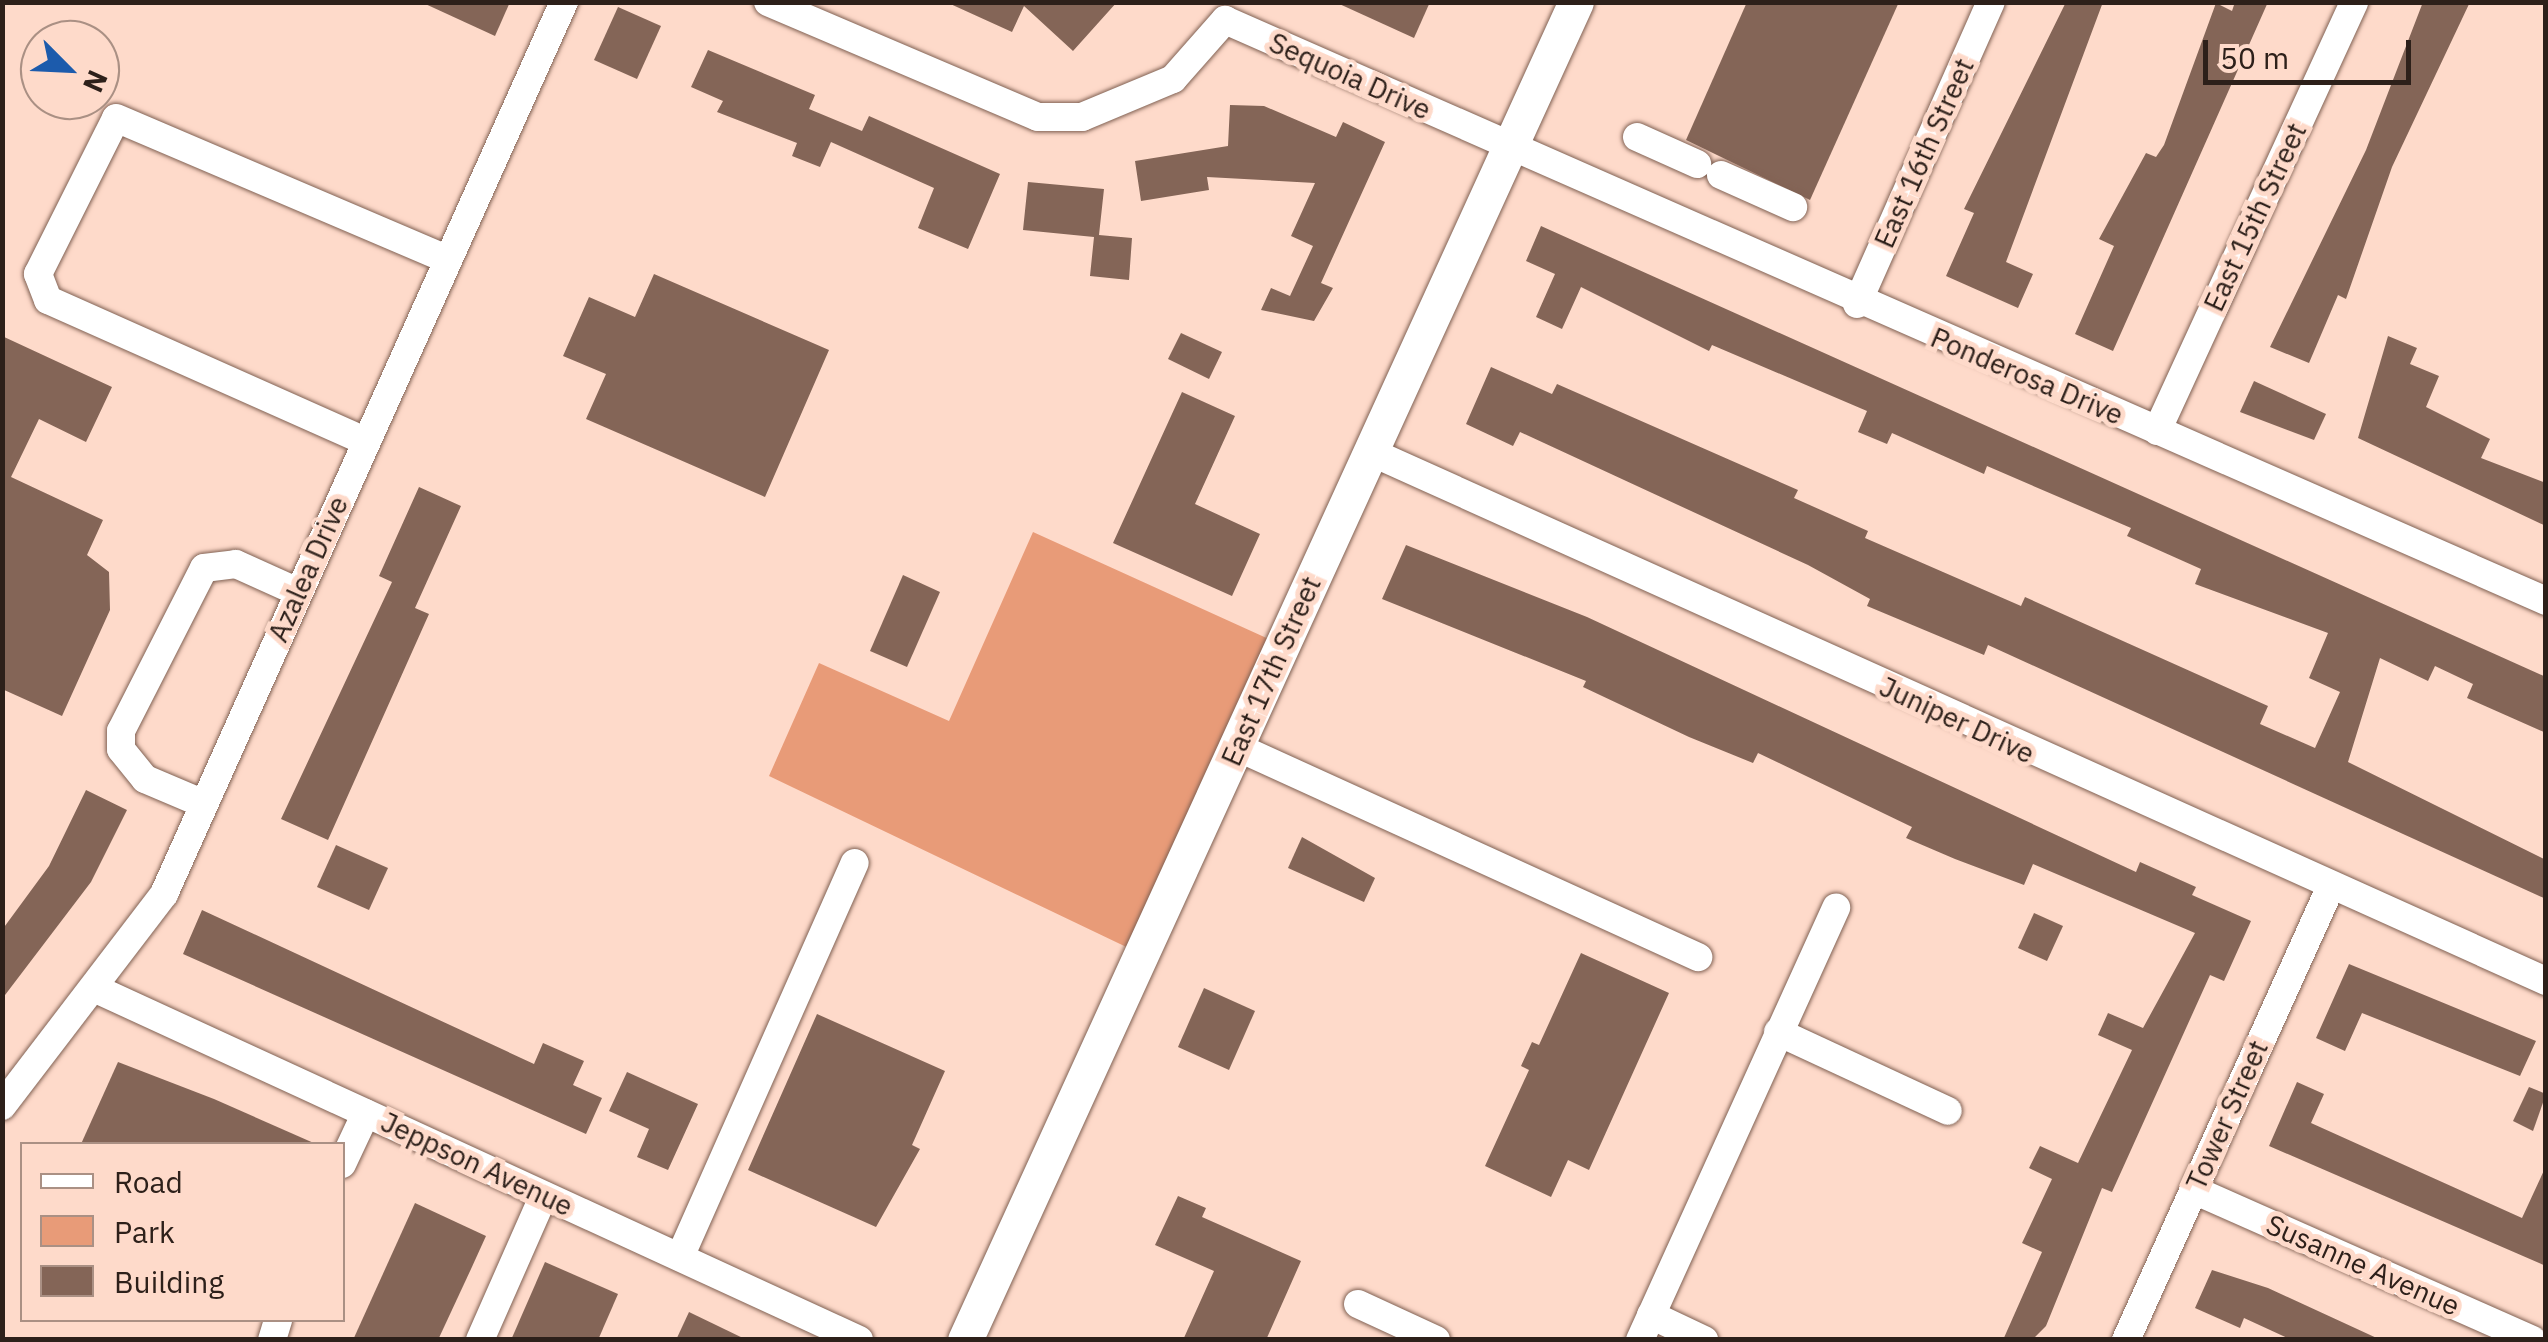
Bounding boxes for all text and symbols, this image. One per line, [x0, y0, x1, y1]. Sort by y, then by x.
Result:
north arrow [20, 20, 120, 120]
scale bar [2208, 20, 2416, 82]
street label: Sequoia Drive [1264, 25, 1436, 127]
text: 50 m [2220, 38, 2289, 77]
street label: East 16th Street [1867, 53, 1981, 253]
text: N [75, 65, 117, 98]
street label: East 15th Street [2197, 118, 2313, 316]
street label: Ponderosa Drive [1926, 320, 2128, 432]
street label: Azalea Drive [261, 491, 355, 647]
street label: East 17th Street [1214, 571, 1328, 771]
street label: Juniper Drive [1874, 670, 2040, 770]
street label: Tower Street [2179, 1035, 2275, 1195]
street label: Jeppson Avenue [376, 1105, 578, 1223]
legend [20, 1142, 345, 1322]
text: Road [114, 1162, 183, 1201]
street label: Susanne Avenue [2261, 1207, 2465, 1323]
text: Park [114, 1212, 175, 1251]
text: Building [114, 1262, 224, 1301]

